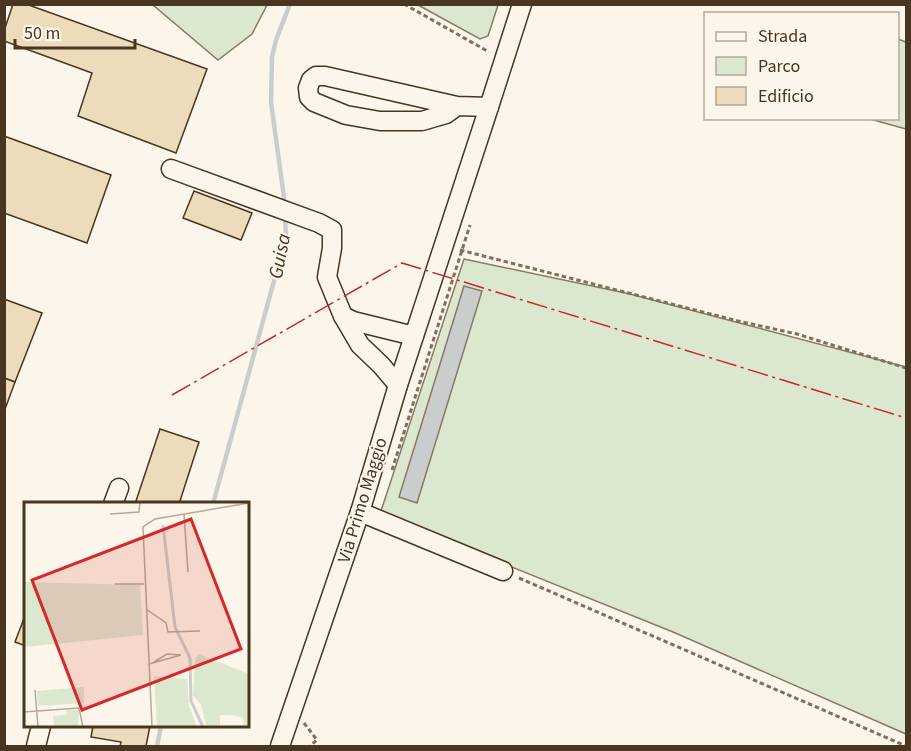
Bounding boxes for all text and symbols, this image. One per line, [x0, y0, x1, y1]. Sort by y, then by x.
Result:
scale bar [15, 12, 135, 50]
legend [704, 12, 899, 120]
text: 50 m [24, 21, 60, 46]
text: Strada [758, 24, 807, 49]
text: Parco [758, 54, 800, 79]
text: Edificio [758, 84, 814, 109]
water label: Guisa [262, 231, 298, 281]
street label: Via Primo Maggio [332, 434, 393, 566]
inset map [24, 502, 249, 727]

